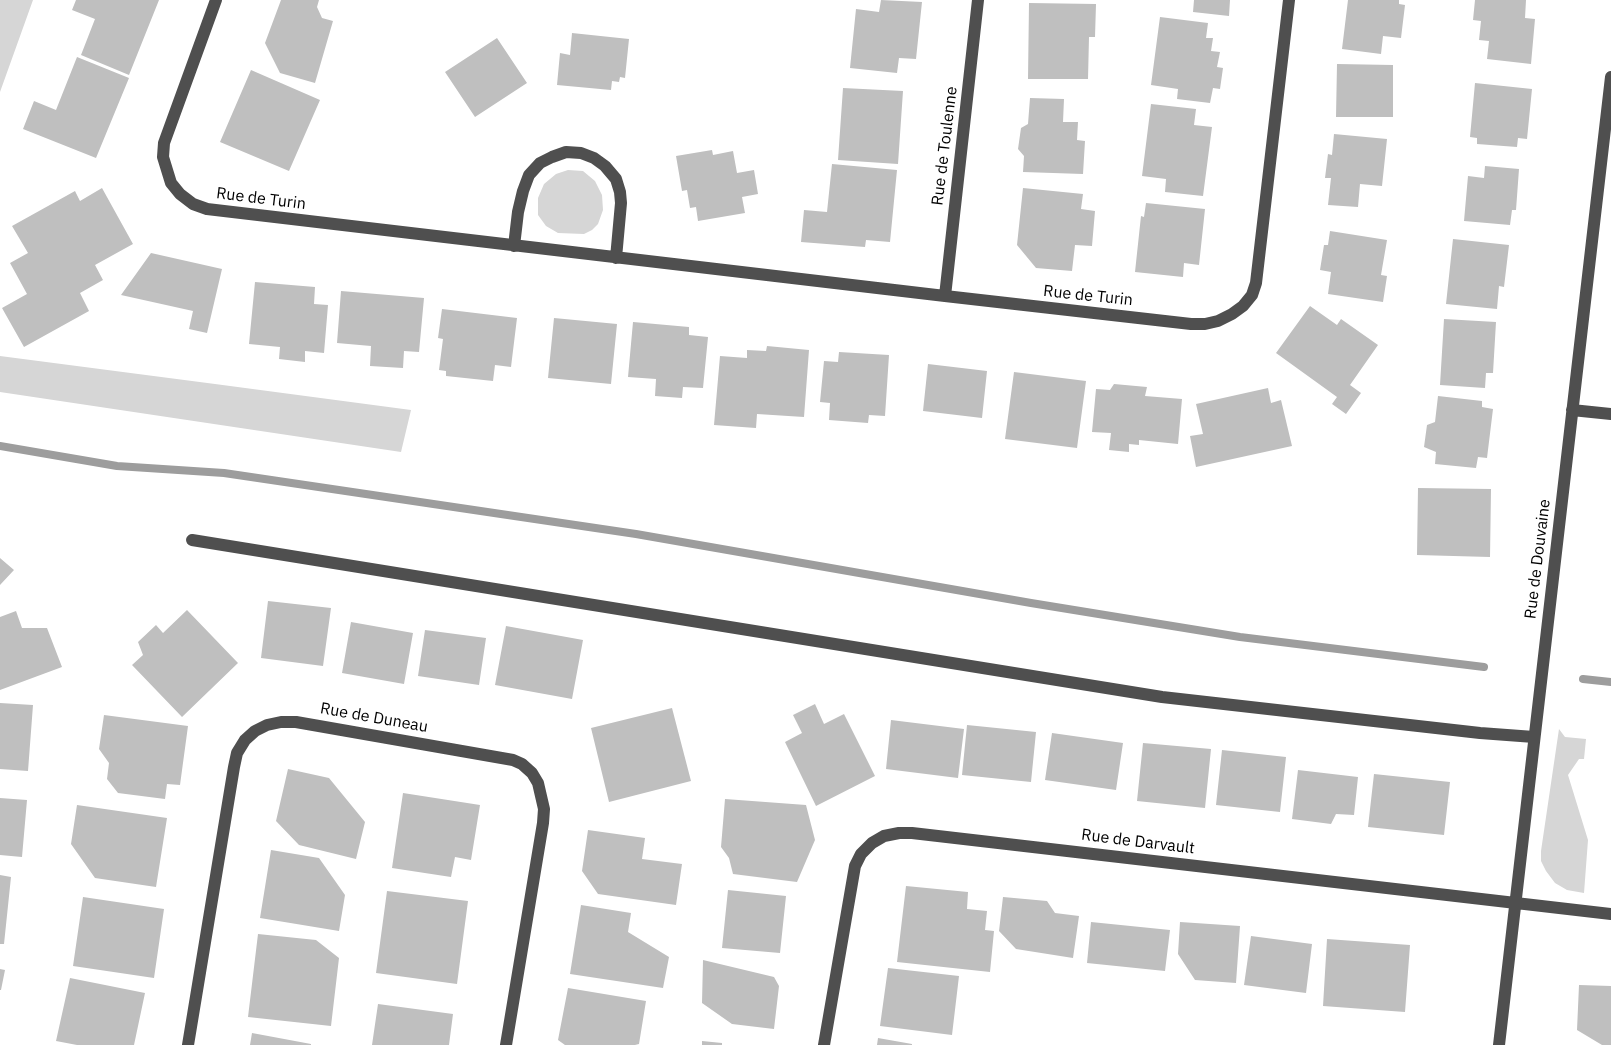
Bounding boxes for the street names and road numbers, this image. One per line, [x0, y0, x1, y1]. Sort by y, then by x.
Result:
street label: Rue de Toulenne [928, 85, 962, 207]
street label: Rue de Turin [215, 184, 307, 214]
street label: Rue de Turin [1042, 282, 1134, 310]
street label: Rue de Douvaine [1521, 498, 1555, 620]
street label: Rue de Duneau [319, 699, 429, 737]
street label: Rue de Darvault [1080, 826, 1196, 858]

